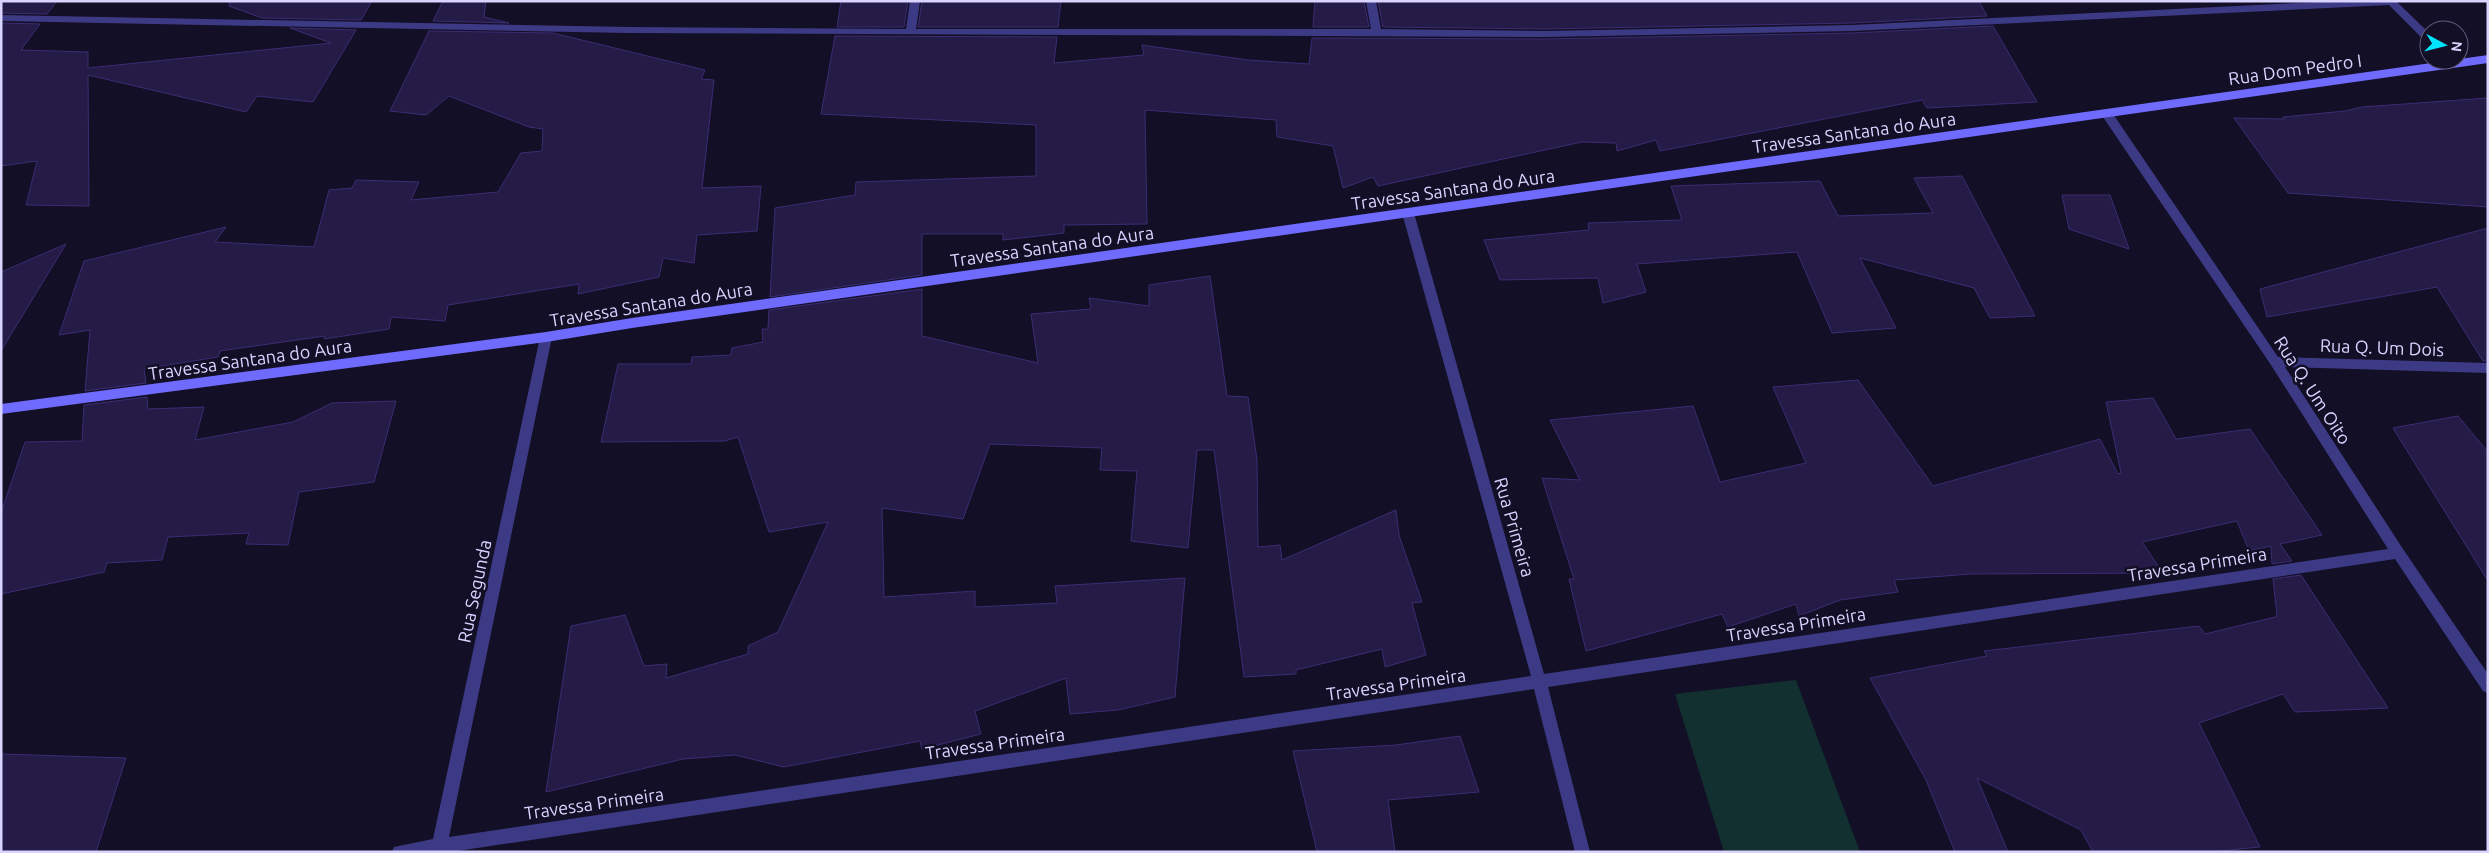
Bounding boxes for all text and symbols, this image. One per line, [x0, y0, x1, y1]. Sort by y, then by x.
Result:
north arrow [2419, 20, 2469, 70]
text: N [2448, 40, 2465, 53]
street label: Rua Dom Pedro I [2227, 50, 2363, 88]
street label: Travessa Santana do Aura [1751, 108, 1957, 156]
street label: Travessa Santana do Aura [1350, 165, 1556, 213]
street label: Travessa Santana do Aura [949, 222, 1155, 270]
street label: Travessa Santana do Aura [548, 278, 754, 330]
street label: Rua Q. Um Oito [2270, 332, 2355, 448]
street label: Travessa Santana do Aura [147, 335, 353, 383]
street label: Rua Q. Um Dois [2319, 335, 2445, 360]
street label: Rua Primeira [1491, 475, 1539, 579]
street label: Rua Segunda [453, 538, 495, 644]
street label: Travessa Primeira [2126, 543, 2268, 585]
street label: Travessa Primeira [1725, 603, 1867, 645]
street label: Travessa Primeira [1325, 664, 1467, 704]
street label: Travessa Primeira [924, 723, 1066, 763]
street label: Travessa Primeira [523, 783, 665, 823]

